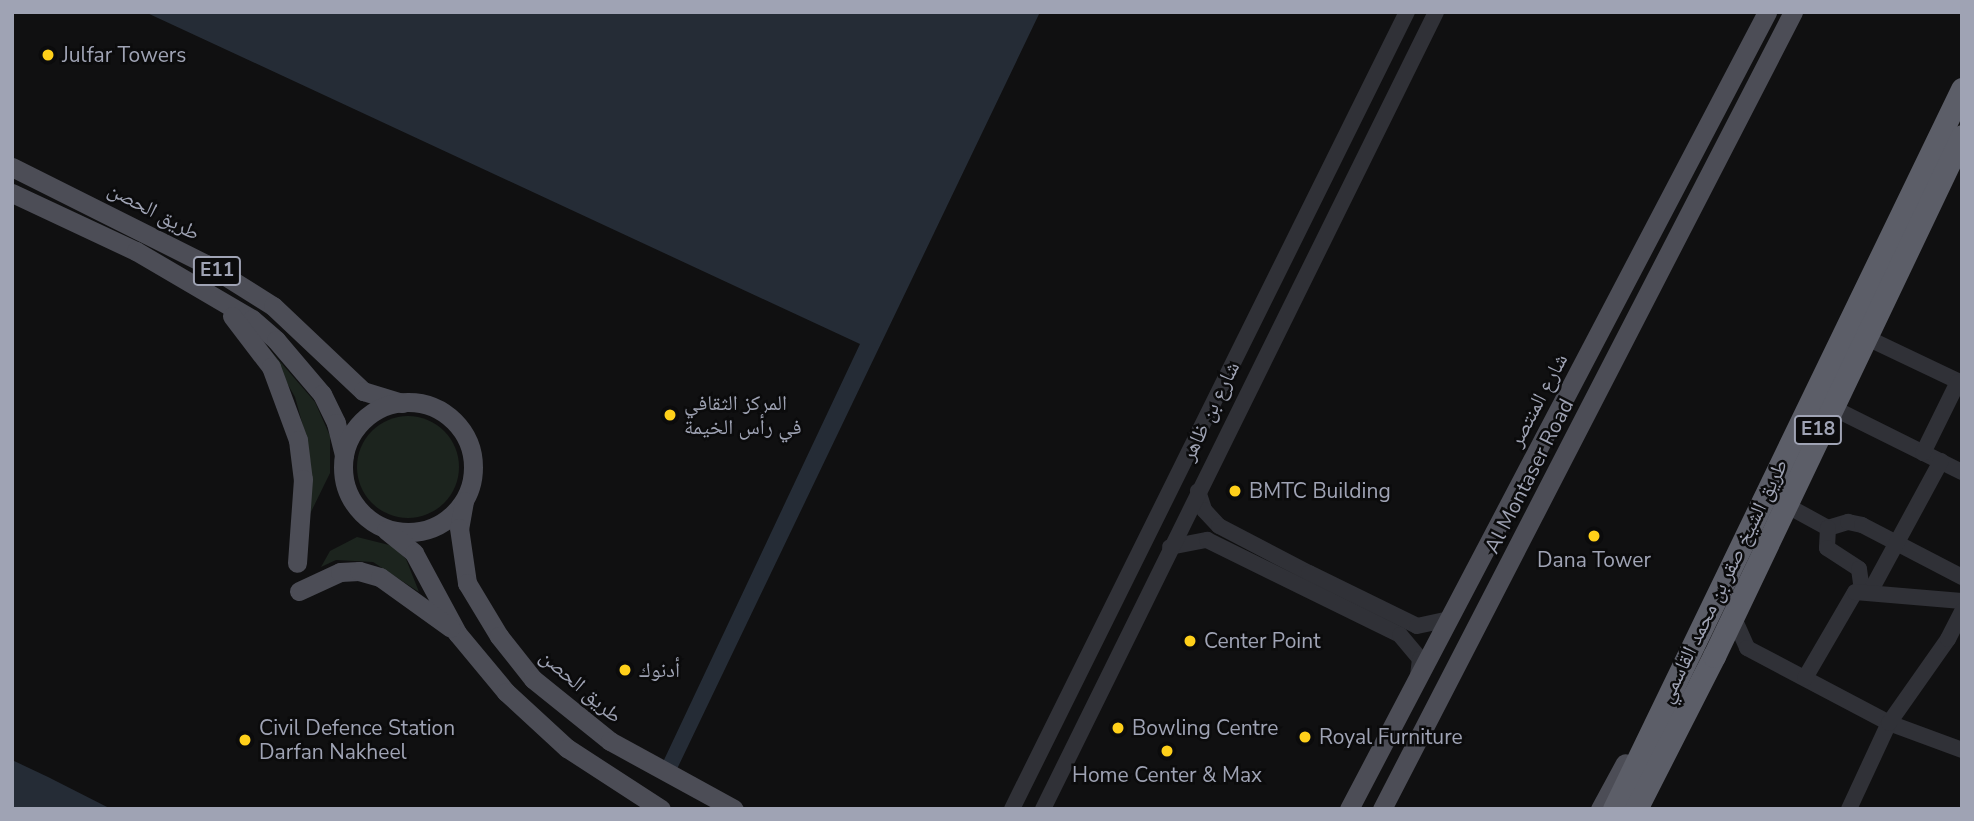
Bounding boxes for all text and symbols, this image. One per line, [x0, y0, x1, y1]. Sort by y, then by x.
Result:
place label: Julfar Towers [62, 42, 186, 68]
marker: Julfar Towers [40, 47, 56, 63]
street label: طريق الحصن [104, 176, 204, 246]
road number: E11 [192, 256, 242, 286]
street label: شارع المنتصر [1503, 349, 1573, 451]
street label: شارع بن ظاهر [1175, 357, 1245, 465]
place label: المركز الثقافي في رأس الخيمة [684, 390, 802, 440]
street label: Al Montaser Road [1479, 395, 1579, 557]
marker: المركز الثقافي في رأس الخيمة [662, 407, 678, 423]
road number: E18 [1794, 414, 1842, 446]
street label: طريق الشيخ صقر بن محمد القاسمي [1653, 455, 1793, 707]
place label: BMTC Building [1249, 478, 1391, 504]
marker: BMTC Building [1227, 483, 1243, 499]
marker: Dana Tower [1586, 528, 1602, 544]
place label: Dana Tower [1537, 547, 1651, 573]
place label: Center Point [1204, 628, 1320, 654]
marker: Center Point [1182, 633, 1198, 649]
street label: طريق الحصن [535, 644, 627, 728]
place label: أدنوك [639, 657, 680, 683]
marker: أدنوك [617, 662, 633, 678]
place label: Civil Defence Station Darfan Nakheel [259, 715, 455, 765]
place label: Bowling Centre [1132, 715, 1279, 741]
marker: Bowling Centre [1110, 720, 1126, 736]
place label: Royal Furniture [1319, 724, 1463, 750]
marker: Royal Furniture [1297, 729, 1313, 745]
marker: Civil Defence Station Darfan Nakheel [237, 732, 253, 748]
marker: Home Center & Max [1159, 743, 1175, 759]
place label: Home Center & Max [1072, 762, 1262, 788]

